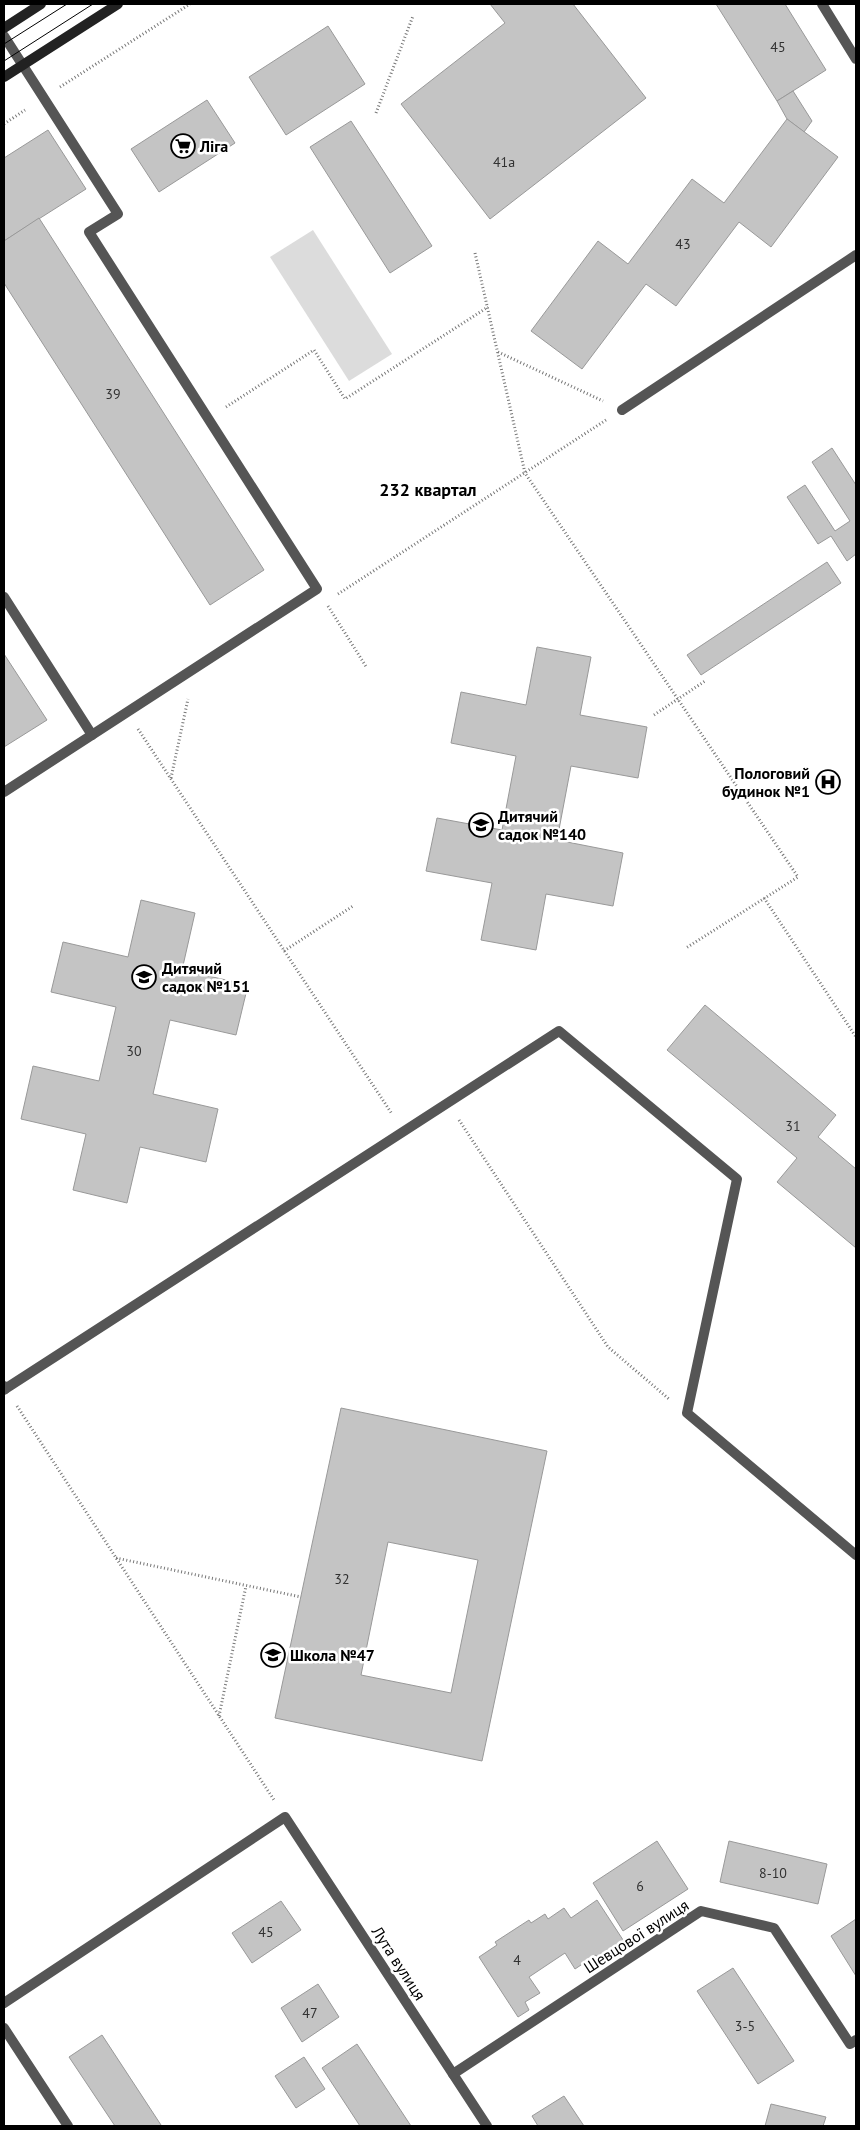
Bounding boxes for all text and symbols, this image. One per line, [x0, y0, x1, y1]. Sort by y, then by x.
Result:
house number: 45 [770, 38, 786, 56]
supermarket icon: Ліга [170, 133, 196, 159]
place label: Ліга [199, 136, 228, 156]
house number: 41а [493, 153, 515, 171]
house number: 43 [675, 235, 691, 253]
house number: 39 [105, 385, 121, 403]
district label: 232 квартал [379, 478, 477, 501]
place label: Пологовий будинок №1 [722, 763, 810, 801]
hospital icon: Пологовий будинок №1 [815, 769, 841, 795]
place label: Дитячий садок №140 [498, 806, 586, 844]
school or university icon: Дитячий садок №140 [468, 812, 494, 838]
place label: Дитячий садок №151 [162, 958, 250, 996]
school or university icon: Дитячий садок №151 [131, 964, 157, 990]
house number: 30 [126, 1042, 142, 1060]
house number: 31 [785, 1117, 801, 1135]
house number: 32 [334, 1570, 350, 1588]
school or university icon: Школа №47 [260, 1642, 286, 1668]
place label: Школа №47 [290, 1645, 375, 1665]
house number: 8-10 [759, 1864, 787, 1882]
house number: 6 [636, 1877, 644, 1895]
street label: Шевцової вулиця [580, 1895, 692, 1977]
street label: Лута вулиця [367, 1921, 430, 2004]
house number: 45 [258, 1923, 274, 1941]
house number: 4 [513, 1951, 521, 1969]
house number: 47 [302, 2004, 318, 2022]
house number: 3-5 [735, 2017, 755, 2035]

